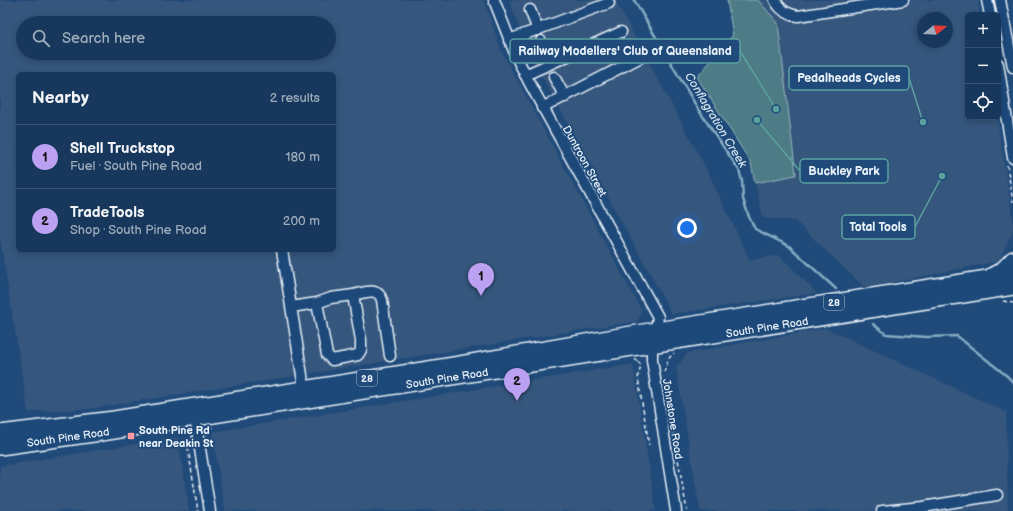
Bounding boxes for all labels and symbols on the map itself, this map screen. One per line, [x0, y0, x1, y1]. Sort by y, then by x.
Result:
north arrow [917, 12, 953, 48]
callout: Railway Modellers' Club of Queensland [510, 39, 740, 63]
text: Railway Modellers' Club of Queensland [518, 44, 732, 59]
callout: Pedalheads Cycles [789, 66, 909, 90]
water label: Conflagration Creek [681, 70, 751, 172]
text: Pedalheads Cycles [797, 71, 901, 86]
street label: Duntroon Street [560, 123, 610, 200]
callout: Buckley Park [800, 159, 888, 183]
text: Buckley Park [808, 164, 880, 179]
callout: Total Tools [842, 215, 915, 239]
your location [677, 218, 697, 238]
text: Total Tools [849, 220, 907, 235]
pin: 1 [468, 263, 494, 296]
road number: 28 [824, 294, 844, 310]
street label: South Pine Road [725, 315, 809, 340]
street label: South Pine Road [405, 366, 489, 391]
pin: 2 [504, 368, 530, 401]
road number: 28 [357, 370, 377, 386]
street label: Johnstone Road [660, 378, 685, 460]
place label: South Pine Rd near Deakin St [139, 424, 214, 450]
street label: South Pine Road [26, 425, 110, 450]
marker: South Pine Rd near Deakin St [126, 431, 136, 441]

